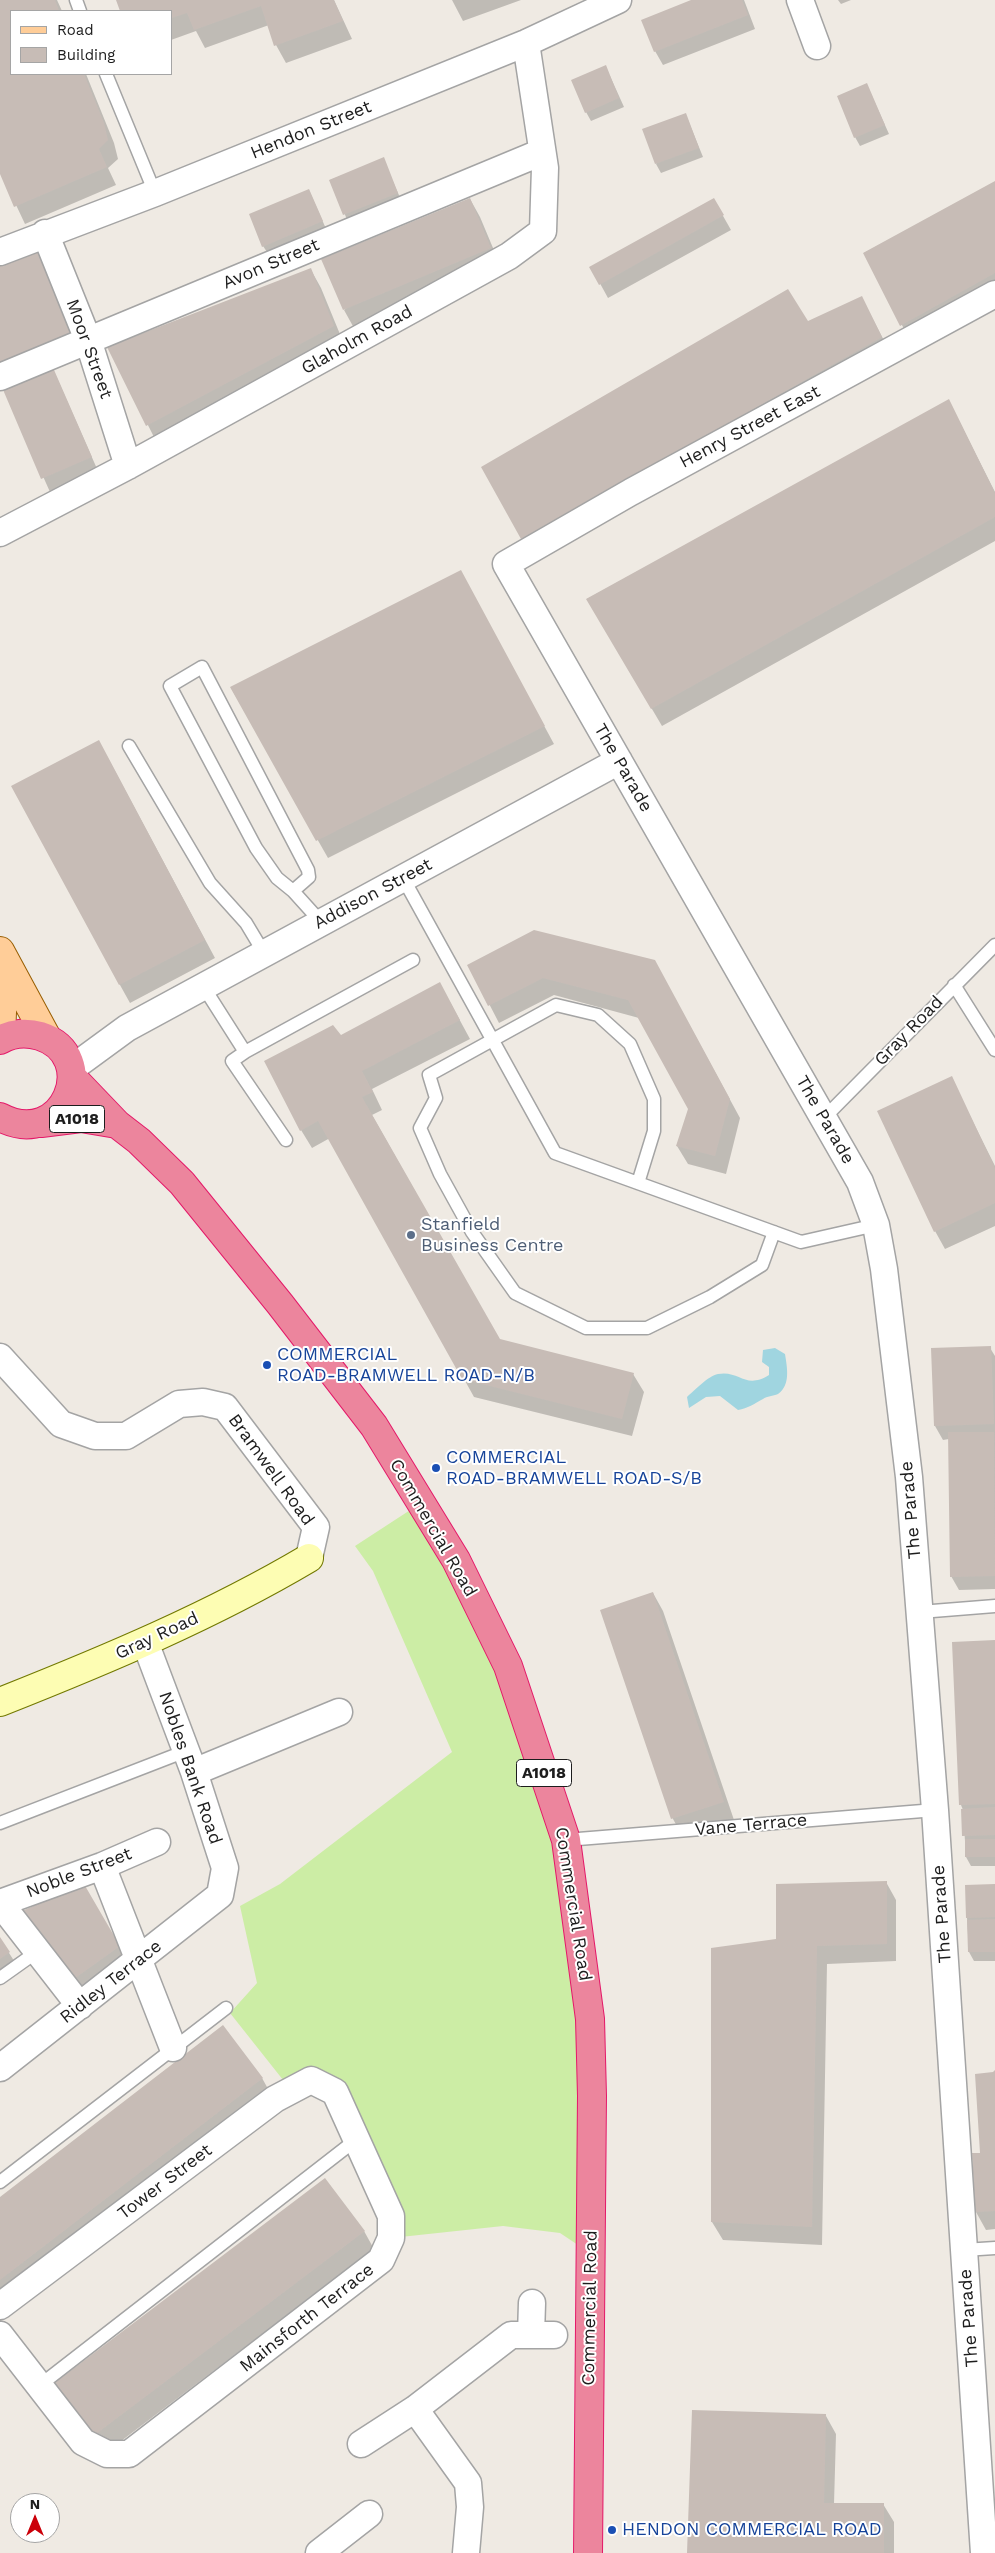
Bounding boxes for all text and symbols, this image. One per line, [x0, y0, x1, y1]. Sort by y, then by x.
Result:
legend [10, 10, 172, 75]
text: Road [57, 21, 94, 39]
text: Building [57, 46, 115, 64]
street label: Hendon Street [248, 96, 374, 164]
street label: Avon Street [219, 234, 323, 294]
street label: Moor Street [61, 296, 117, 402]
street label: Glaholm Road [298, 301, 416, 379]
street label: Henry Street East [676, 381, 824, 473]
street label: The Parade [589, 720, 657, 816]
street label: Addison Street [310, 854, 436, 934]
street label: Gray Road [870, 991, 948, 1071]
street label: The Parade [791, 1072, 859, 1168]
road number: A1018 [50, 1106, 104, 1132]
place label: Stanfield Business Centre [421, 1214, 564, 1256]
marker: Stanfield Business Centre [405, 1229, 417, 1241]
place label: COMMERCIAL ROAD-BRAMWELL ROAD-N/B [277, 1344, 535, 1386]
marker: COMMERCIAL ROAD-BRAMWELL ROAD-N/B [261, 1359, 273, 1371]
street label: Bramwell Road [223, 1410, 319, 1530]
place label: COMMERCIAL ROAD-BRAMWELL ROAD-S/B [446, 1447, 702, 1490]
street label: Commercial Road [385, 1455, 481, 1601]
street label: The Parade [896, 1460, 926, 1560]
marker: COMMERCIAL ROAD-BRAMWELL ROAD-S/B [430, 1462, 442, 1474]
street label: Gray Road [112, 1607, 202, 1665]
street label: Nobles Bank Road [154, 1689, 226, 1847]
road number: A1018 [516, 1760, 572, 1786]
street label: Vane Terrace [694, 1809, 808, 1841]
street label: Commercial Road [550, 1825, 596, 1983]
street label: Noble Street [23, 1843, 135, 1903]
street label: The Parade [928, 1864, 956, 1964]
street label: Ridley Terrace [56, 1936, 166, 2028]
street label: Tower Street [114, 2140, 216, 2224]
street label: Commercial Road [578, 2230, 602, 2386]
street label: Mainsforth Terrace [236, 2259, 378, 2377]
street label: The Parade [955, 2268, 983, 2368]
north arrow [10, 2493, 60, 2543]
text: N [30, 2496, 40, 2512]
place label: HENDON COMMERCIAL ROAD [622, 2519, 882, 2541]
marker: HENDON COMMERCIAL ROAD [606, 2524, 618, 2536]

